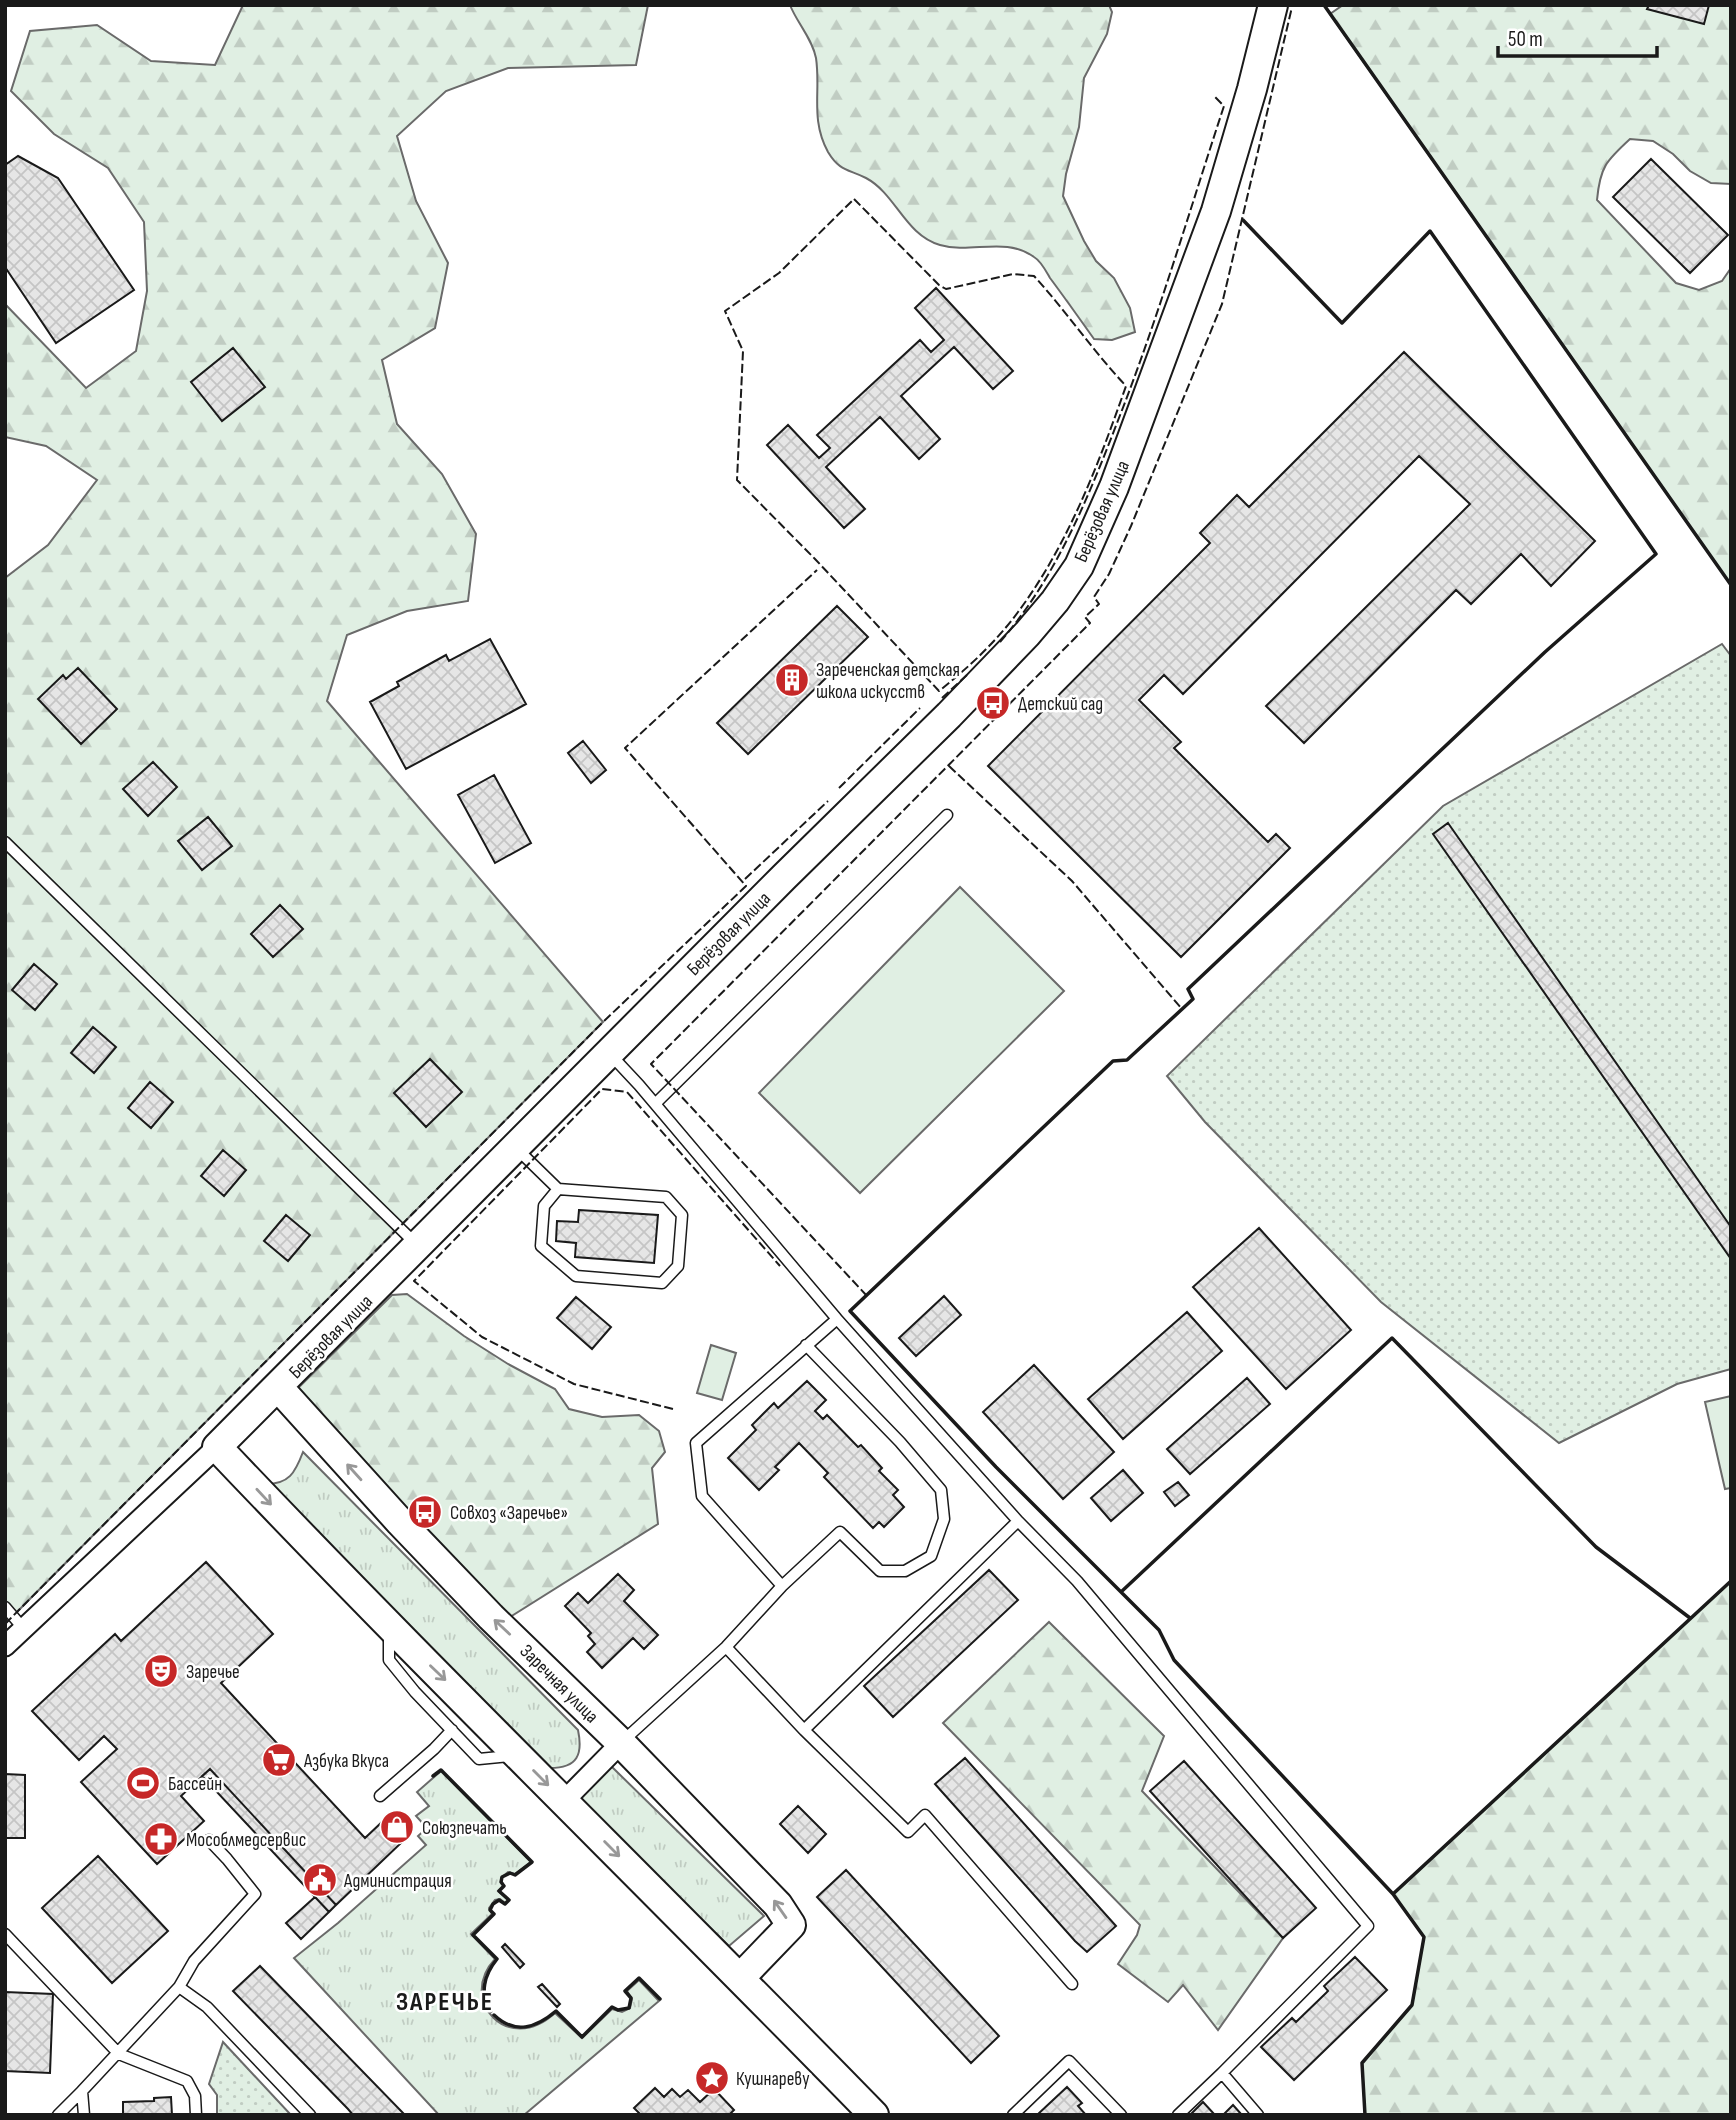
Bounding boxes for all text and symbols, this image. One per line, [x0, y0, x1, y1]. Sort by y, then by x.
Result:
scale bar [1498, 14, 1657, 58]
text: 50 m [1508, 27, 1543, 52]
street label: Берёзовая улица [1070, 457, 1135, 566]
place label: Зареченская детская школа искусств [816, 659, 960, 704]
building icon: Зареченская детская школа искусств [773, 661, 811, 699]
bus stop icon: Детский сад [974, 684, 1012, 722]
place label: Детский сад [1018, 693, 1103, 716]
street label: Берёзовая улица [682, 887, 776, 981]
street label: Берёзовая улица [284, 1290, 378, 1384]
one-way arrow [346, 1463, 362, 1481]
one-way arrow [256, 1488, 272, 1506]
bus stop icon: Совхоз «Заречье» [406, 1493, 444, 1531]
place label: Совхоз «Заречье» [450, 1502, 568, 1525]
one-way arrow [494, 1618, 511, 1635]
street label: Заречная улица [515, 1640, 603, 1728]
theatre icon: Заречье [142, 1652, 180, 1690]
place label: Заречье [186, 1661, 240, 1684]
one-way arrow [429, 1665, 446, 1682]
supermarket icon: Азбука Вкуса [260, 1741, 298, 1779]
place label: Азбука Вкуса [303, 1750, 389, 1773]
sports icon: Бассейн [124, 1764, 162, 1802]
one-way arrow [532, 1769, 549, 1786]
place label: Бассейн [168, 1773, 222, 1796]
shop icon: Союзпечать [378, 1808, 416, 1846]
place label: Союзпечать [422, 1817, 507, 1840]
pharmacy icon: Мособлмедсервис [142, 1820, 180, 1858]
place label: Мособлмедсервис [186, 1829, 306, 1852]
one-way arrow [603, 1840, 620, 1857]
public building icon: Администрация [301, 1861, 339, 1899]
place label: Администрация [343, 1870, 452, 1893]
one-way arrow [773, 1900, 787, 1919]
district label: ЗАРЕЧЬЕ [396, 1987, 494, 2018]
place icon: Кушнареву [693, 2059, 731, 2097]
place label: Кушнареву [736, 2068, 810, 2091]

